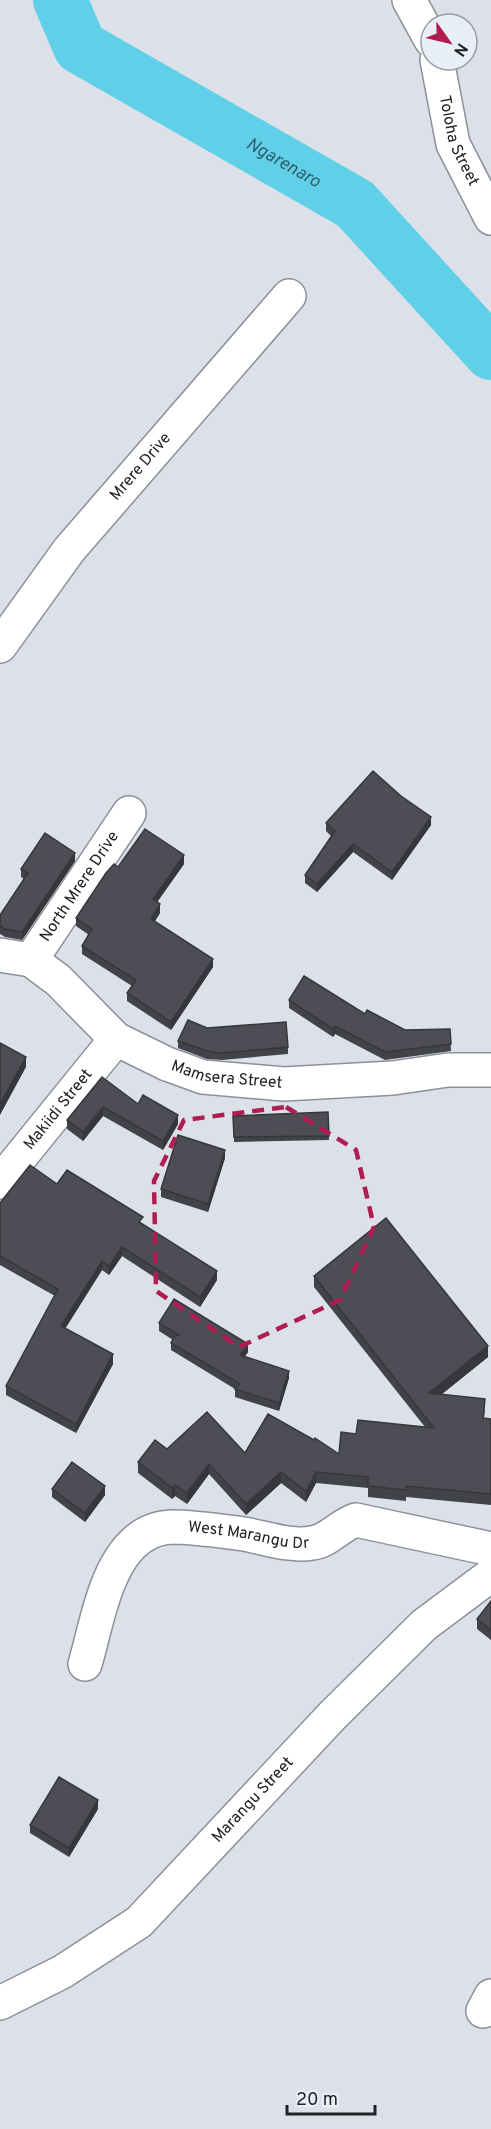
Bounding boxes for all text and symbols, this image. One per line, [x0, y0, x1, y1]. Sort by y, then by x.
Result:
north arrow [419, 12, 479, 72]
text: N [448, 39, 471, 60]
street label: Toloha Street [434, 94, 483, 190]
water label: Ngarenaro [242, 133, 325, 194]
street label: Mrere Drive [106, 429, 176, 505]
street label: North Mrere Drive [36, 828, 124, 946]
street label: Mamsera Street [168, 1056, 283, 1094]
street label: Makiidi Street [20, 1065, 97, 1154]
street label: West Marangu Dr [187, 1518, 310, 1554]
street label: Marangu Street [208, 1753, 298, 1847]
scale bar [287, 2078, 376, 2116]
text: 20 m [296, 2089, 338, 2112]

